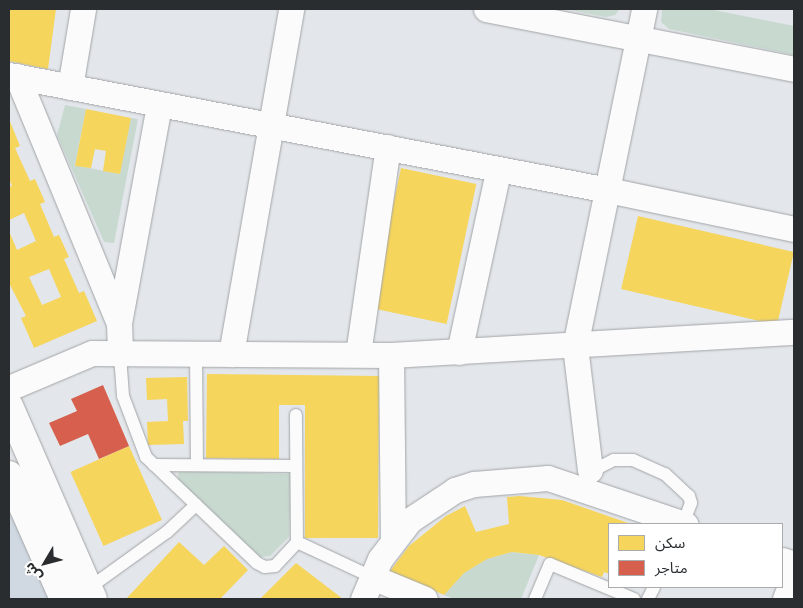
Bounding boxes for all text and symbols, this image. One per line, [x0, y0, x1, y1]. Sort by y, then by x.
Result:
legend [608, 523, 783, 588]
text: سكن [655, 533, 685, 552]
north arrow [20, 538, 70, 588]
text: متاجر [655, 558, 688, 577]
text: ش [20, 559, 46, 585]

